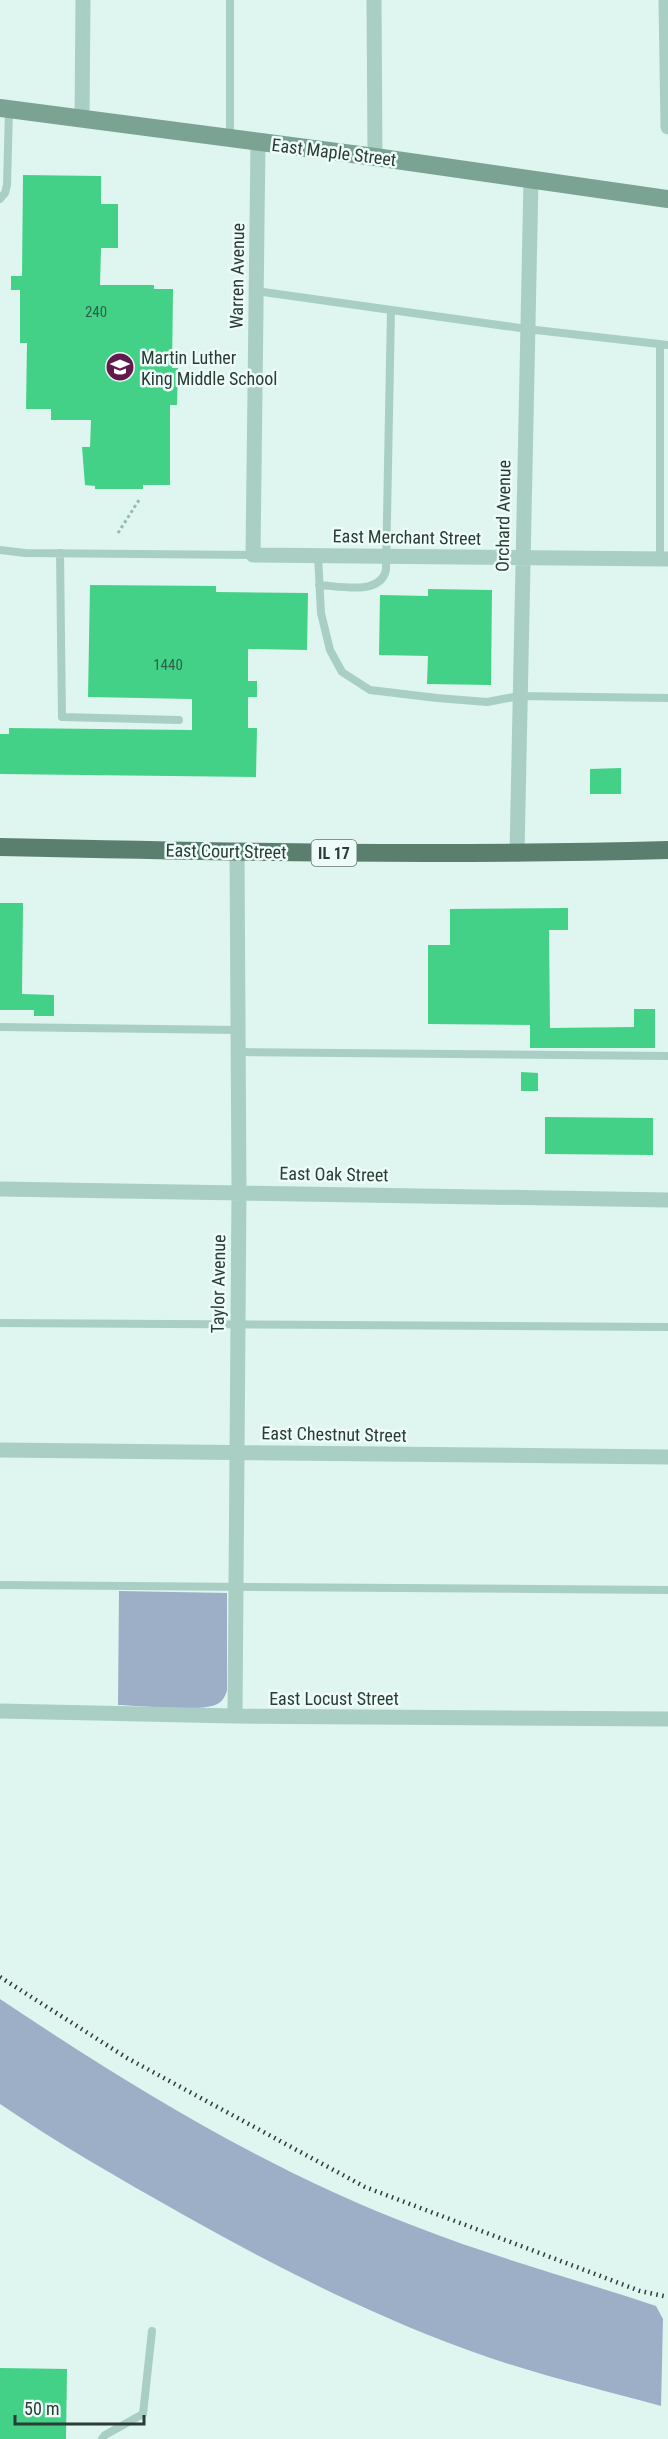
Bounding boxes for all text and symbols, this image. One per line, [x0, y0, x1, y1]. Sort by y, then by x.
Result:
street label: East Maple Street [271, 134, 397, 170]
street label: Warren Avenue [226, 223, 248, 329]
house number: 240 [85, 303, 107, 321]
place label: Martin Luther King Middle School [141, 347, 278, 389]
school or university icon: Martin Luther King Middle School [104, 351, 136, 383]
street label: Orchard Avenue [492, 460, 514, 572]
street label: East Merchant Street [333, 525, 481, 549]
house number: 1440 [153, 656, 183, 674]
street label: East Court Street [165, 839, 287, 863]
road number: IL 17 [312, 840, 356, 866]
street label: East Oak Street [279, 1163, 389, 1185]
street label: Taylor Avenue [207, 1234, 229, 1334]
street label: East Chestnut Street [261, 1422, 407, 1446]
street label: East Locust Street [269, 1688, 399, 1709]
scale bar [15, 2388, 144, 2426]
text: 50 m [24, 2398, 59, 2419]

